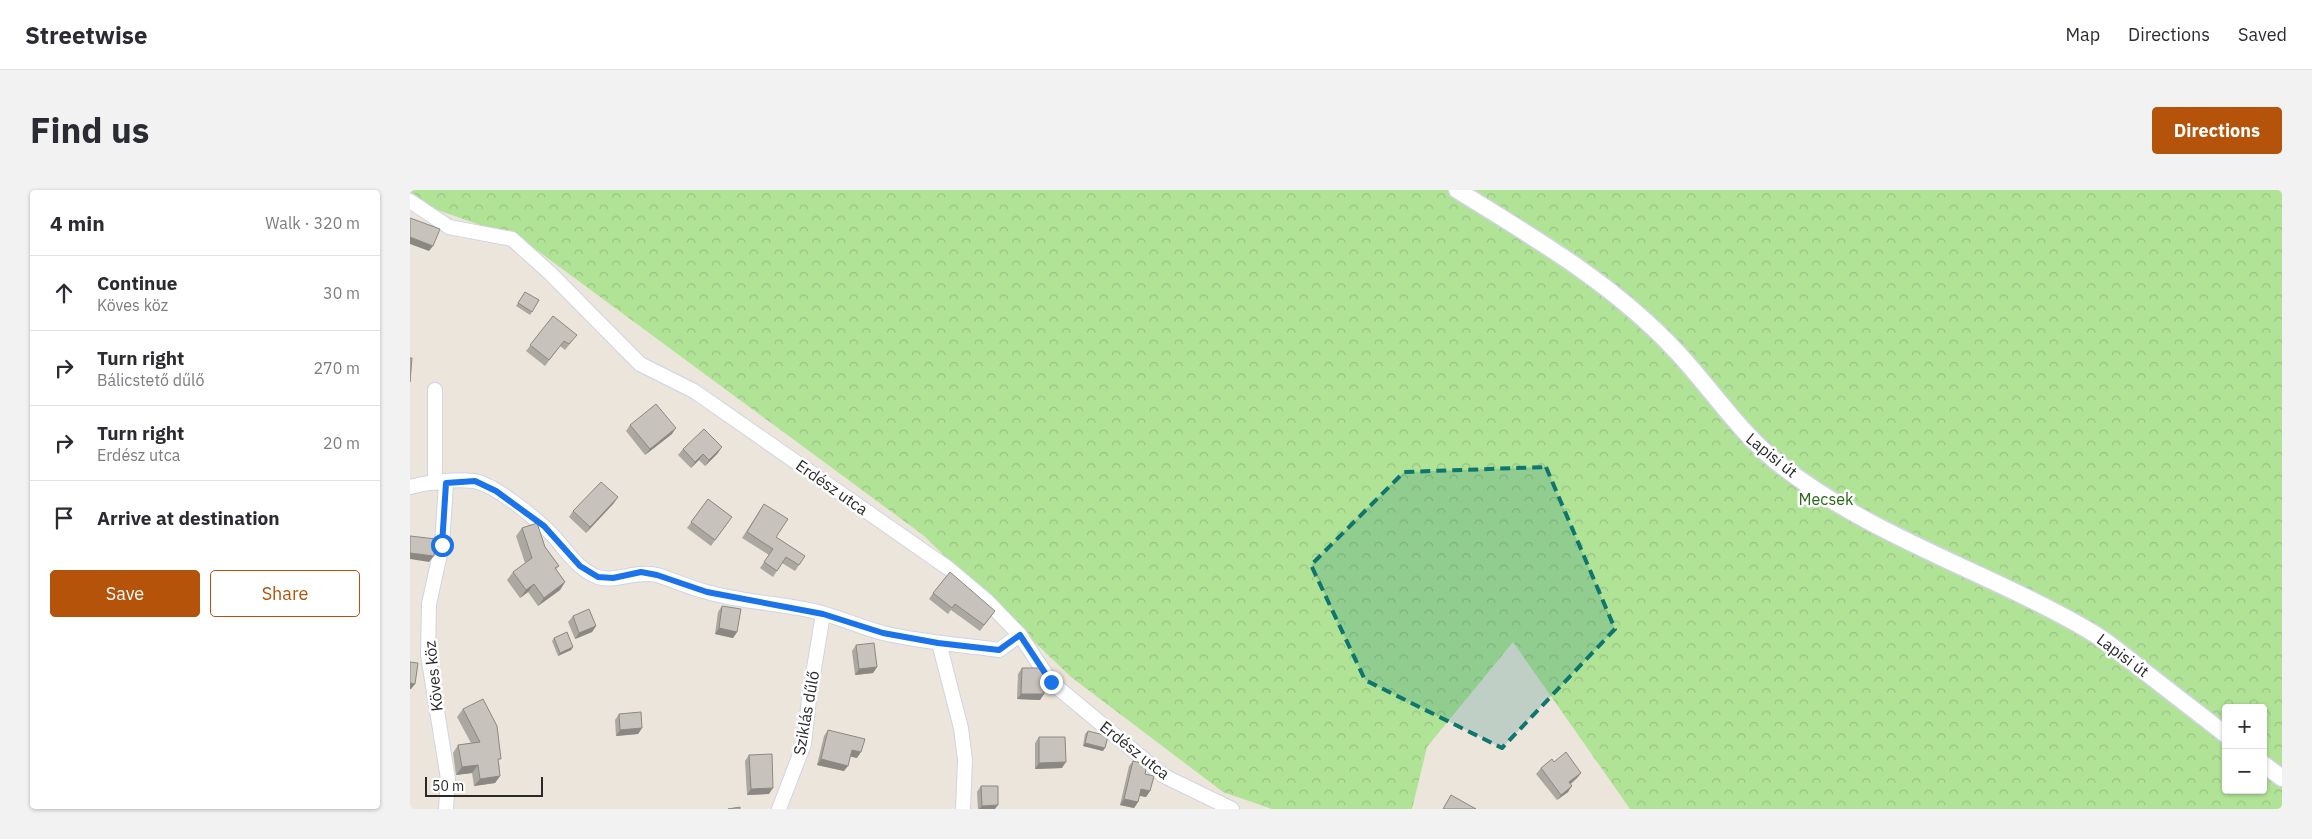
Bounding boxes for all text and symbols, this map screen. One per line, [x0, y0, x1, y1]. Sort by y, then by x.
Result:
text: Streetwise [25, 19, 147, 51]
text: Map [2065, 23, 2100, 46]
text: Directions [2128, 23, 2210, 46]
text: Saved [2238, 23, 2287, 46]
text: Find us [30, 107, 149, 153]
button: Directions [2152, 107, 2282, 154]
text: 4 min [50, 209, 105, 237]
text: Walk · 320 m [265, 213, 360, 233]
text: Continue [97, 271, 177, 295]
icon: ahead [50, 279, 78, 307]
text: 30 m [323, 283, 360, 303]
text: Köves köz [97, 295, 168, 315]
text: Turn right [97, 346, 184, 370]
icon: right [50, 354, 78, 382]
text: 270 m [313, 358, 360, 378]
text: Bálicstető dűlő [97, 370, 204, 390]
text: Turn right [97, 421, 184, 445]
street label: Lapisi út [1742, 428, 1802, 482]
icon: right [50, 429, 78, 457]
text: 20 m [323, 433, 360, 453]
text: Erdész utca [97, 445, 180, 465]
street label: Erdész utca [792, 455, 872, 519]
park label: Mecsek [1799, 489, 1854, 509]
icon: arrive [50, 504, 78, 532]
text: Arrive at destination [97, 506, 280, 530]
route start [431, 534, 454, 557]
button: Save [50, 570, 200, 617]
button: Share [210, 570, 360, 617]
street label: Lapisi út [2093, 629, 2153, 681]
street label: Köves köz [419, 640, 447, 712]
street label: Sziklás dűlő [789, 669, 823, 757]
route end [1040, 671, 1063, 694]
map controls [2222, 704, 2267, 794]
button: + [2222, 704, 2267, 749]
street label: Erdész utca [1096, 716, 1174, 784]
button: − [2222, 749, 2267, 794]
scale bar [425, 774, 542, 797]
text: 50 m [432, 777, 464, 795]

